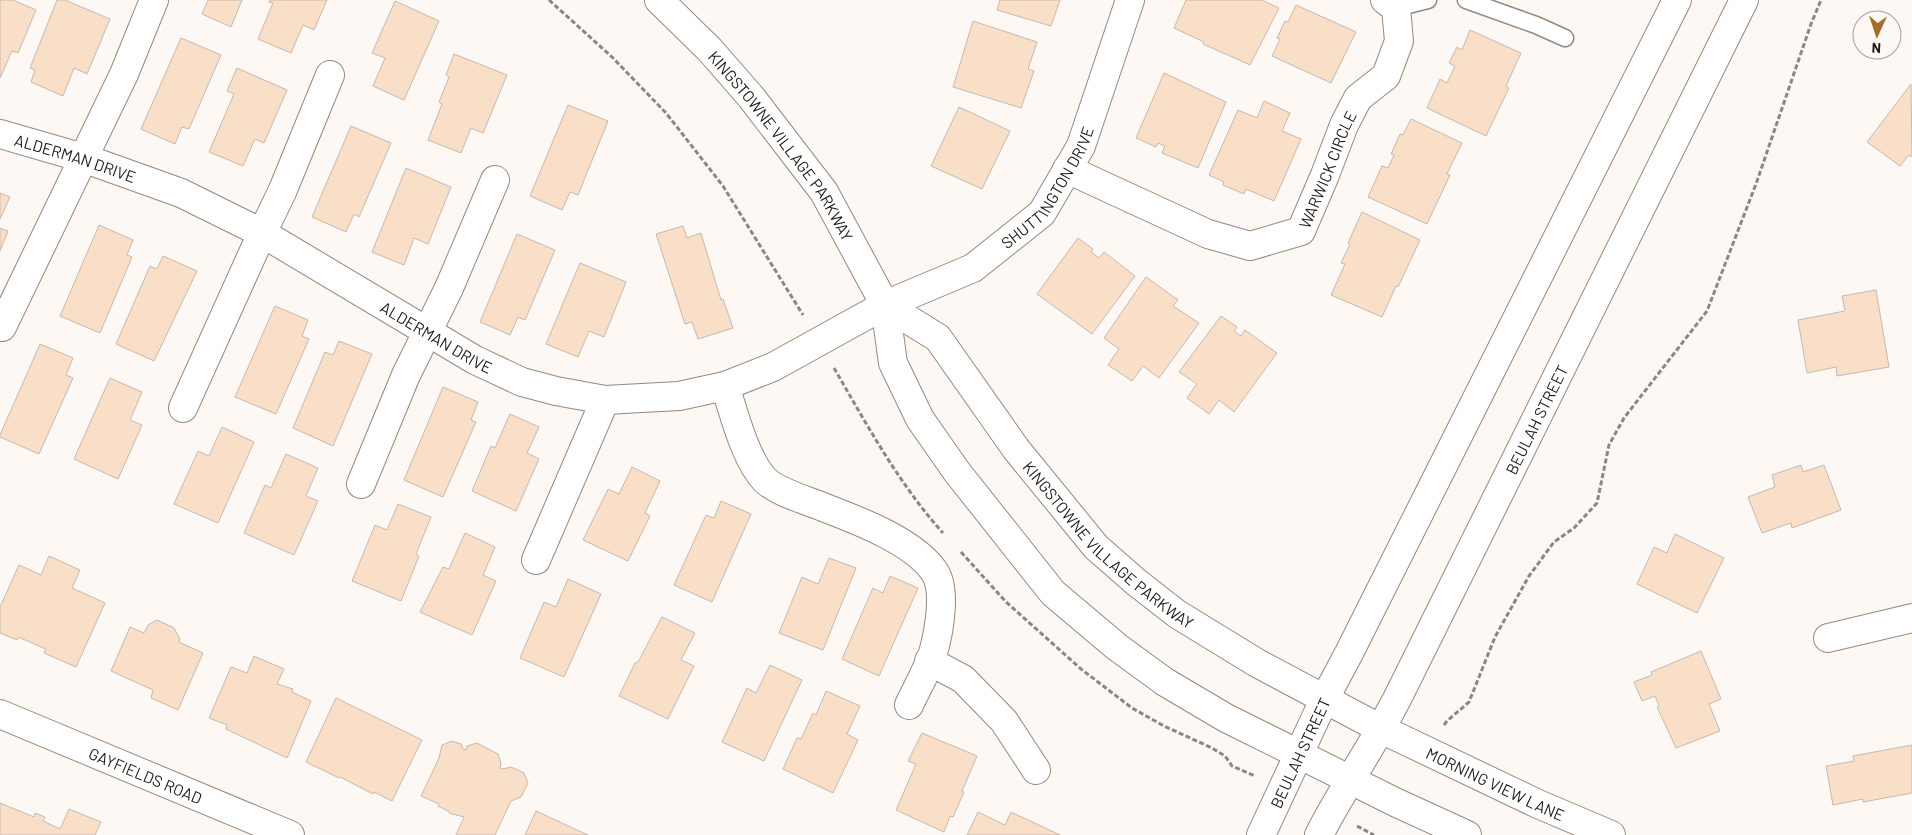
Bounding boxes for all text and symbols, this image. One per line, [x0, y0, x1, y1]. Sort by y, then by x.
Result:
north arrow [1852, 10, 1902, 60]
text: N [1871, 40, 1881, 57]
street label: KINGSTOWNE VILLAGE PARKWAY [705, 46, 858, 244]
street label: WARWICK CIRCLE [1294, 107, 1359, 231]
street label: SHUTTINGTON DRIVE [997, 124, 1096, 252]
street label: ALDERMAN DRIVE [13, 129, 139, 186]
street label: ALDERMAN DRIVE [377, 297, 496, 376]
street label: BEULAH STREET [1501, 362, 1571, 477]
street label: KINGSTOWNE VILLAGE PARKWAY [1020, 457, 1198, 632]
street label: BEULAH STREET [1266, 694, 1333, 811]
street label: GAYFIELDS ROAD [86, 743, 205, 807]
street label: MORNING VIEW LANE [1424, 743, 1568, 824]

